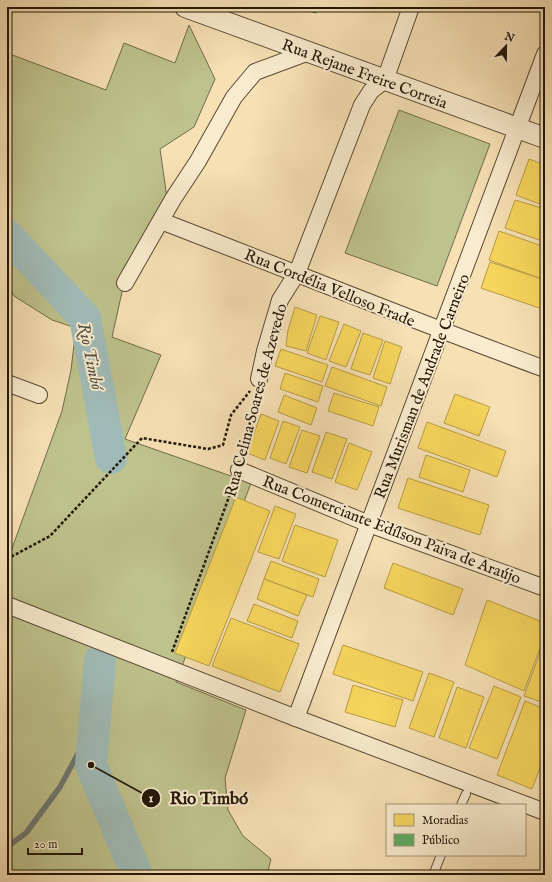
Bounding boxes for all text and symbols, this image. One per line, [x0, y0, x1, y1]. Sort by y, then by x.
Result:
north arrow [486, 26, 526, 66]
text: N [501, 29, 517, 46]
street label: Rua Rejane Freire Correia [279, 36, 450, 114]
street label: Rua Cordélia Velloso Frade [241, 245, 418, 332]
street label: Rua Murisman de Andrade Carneiro [371, 271, 475, 502]
street label: Rua Celina Soares de Azevedo [221, 301, 293, 500]
water label: Rio Timbó [72, 321, 107, 394]
street label: Rua Comerciante Edílson Paiva de Araújo [259, 472, 524, 590]
callout: Rio Timbó [141, 783, 256, 812]
text: Rio Timbó [170, 789, 248, 810]
text: 1 [149, 791, 154, 806]
legend [386, 804, 526, 856]
text: Moradias [422, 813, 468, 828]
scale bar [28, 830, 82, 856]
text: Público [422, 833, 460, 848]
text: 20 m [34, 837, 57, 852]

